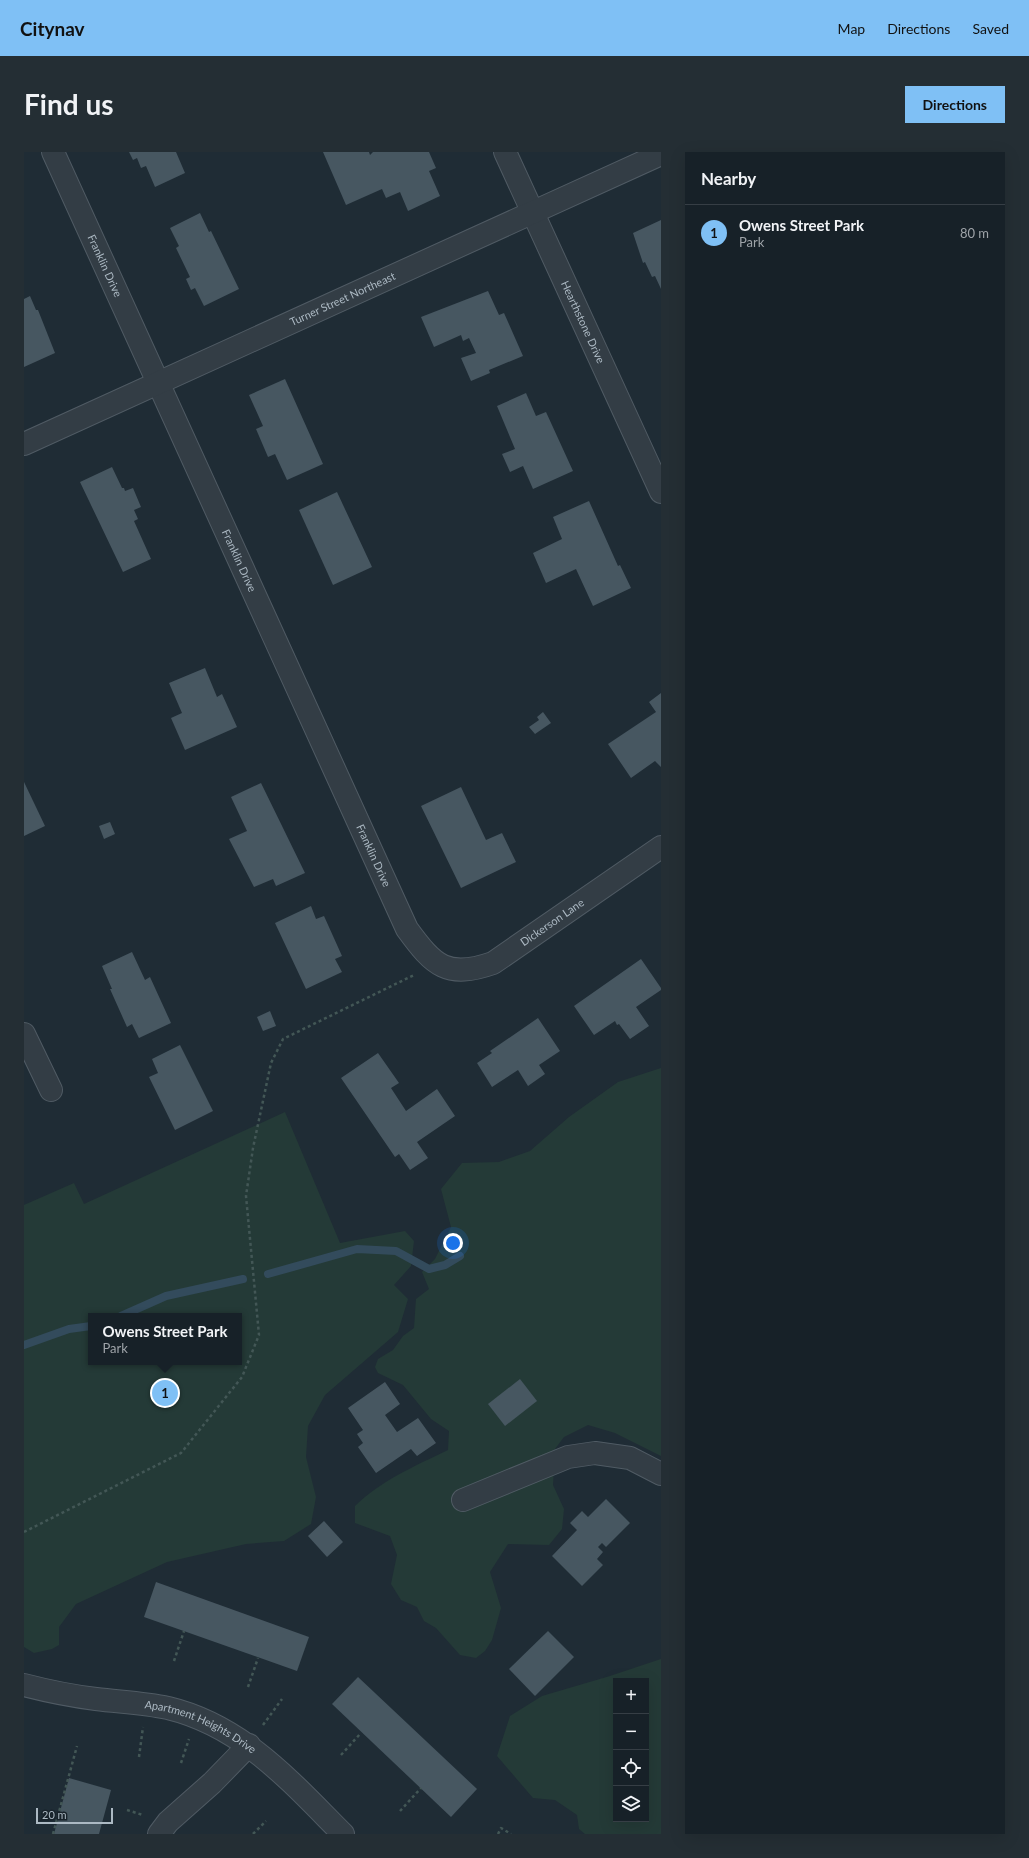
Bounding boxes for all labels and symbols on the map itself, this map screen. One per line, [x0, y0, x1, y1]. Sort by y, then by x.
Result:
street label: Franklin Drive [85, 232, 125, 299]
street label: Turner Street Northeast [288, 269, 397, 328]
street label: Hearthstone Drive [559, 278, 608, 365]
street label: Franklin Drive [220, 527, 260, 594]
street label: Franklin Drive [354, 822, 394, 889]
street label: Dickerson Lane [518, 895, 586, 948]
your location [443, 1233, 463, 1253]
pin: 1 [152, 1378, 178, 1408]
street label: Apartment Heights Drive [144, 1697, 259, 1756]
scale bar [36, 1806, 113, 1825]

